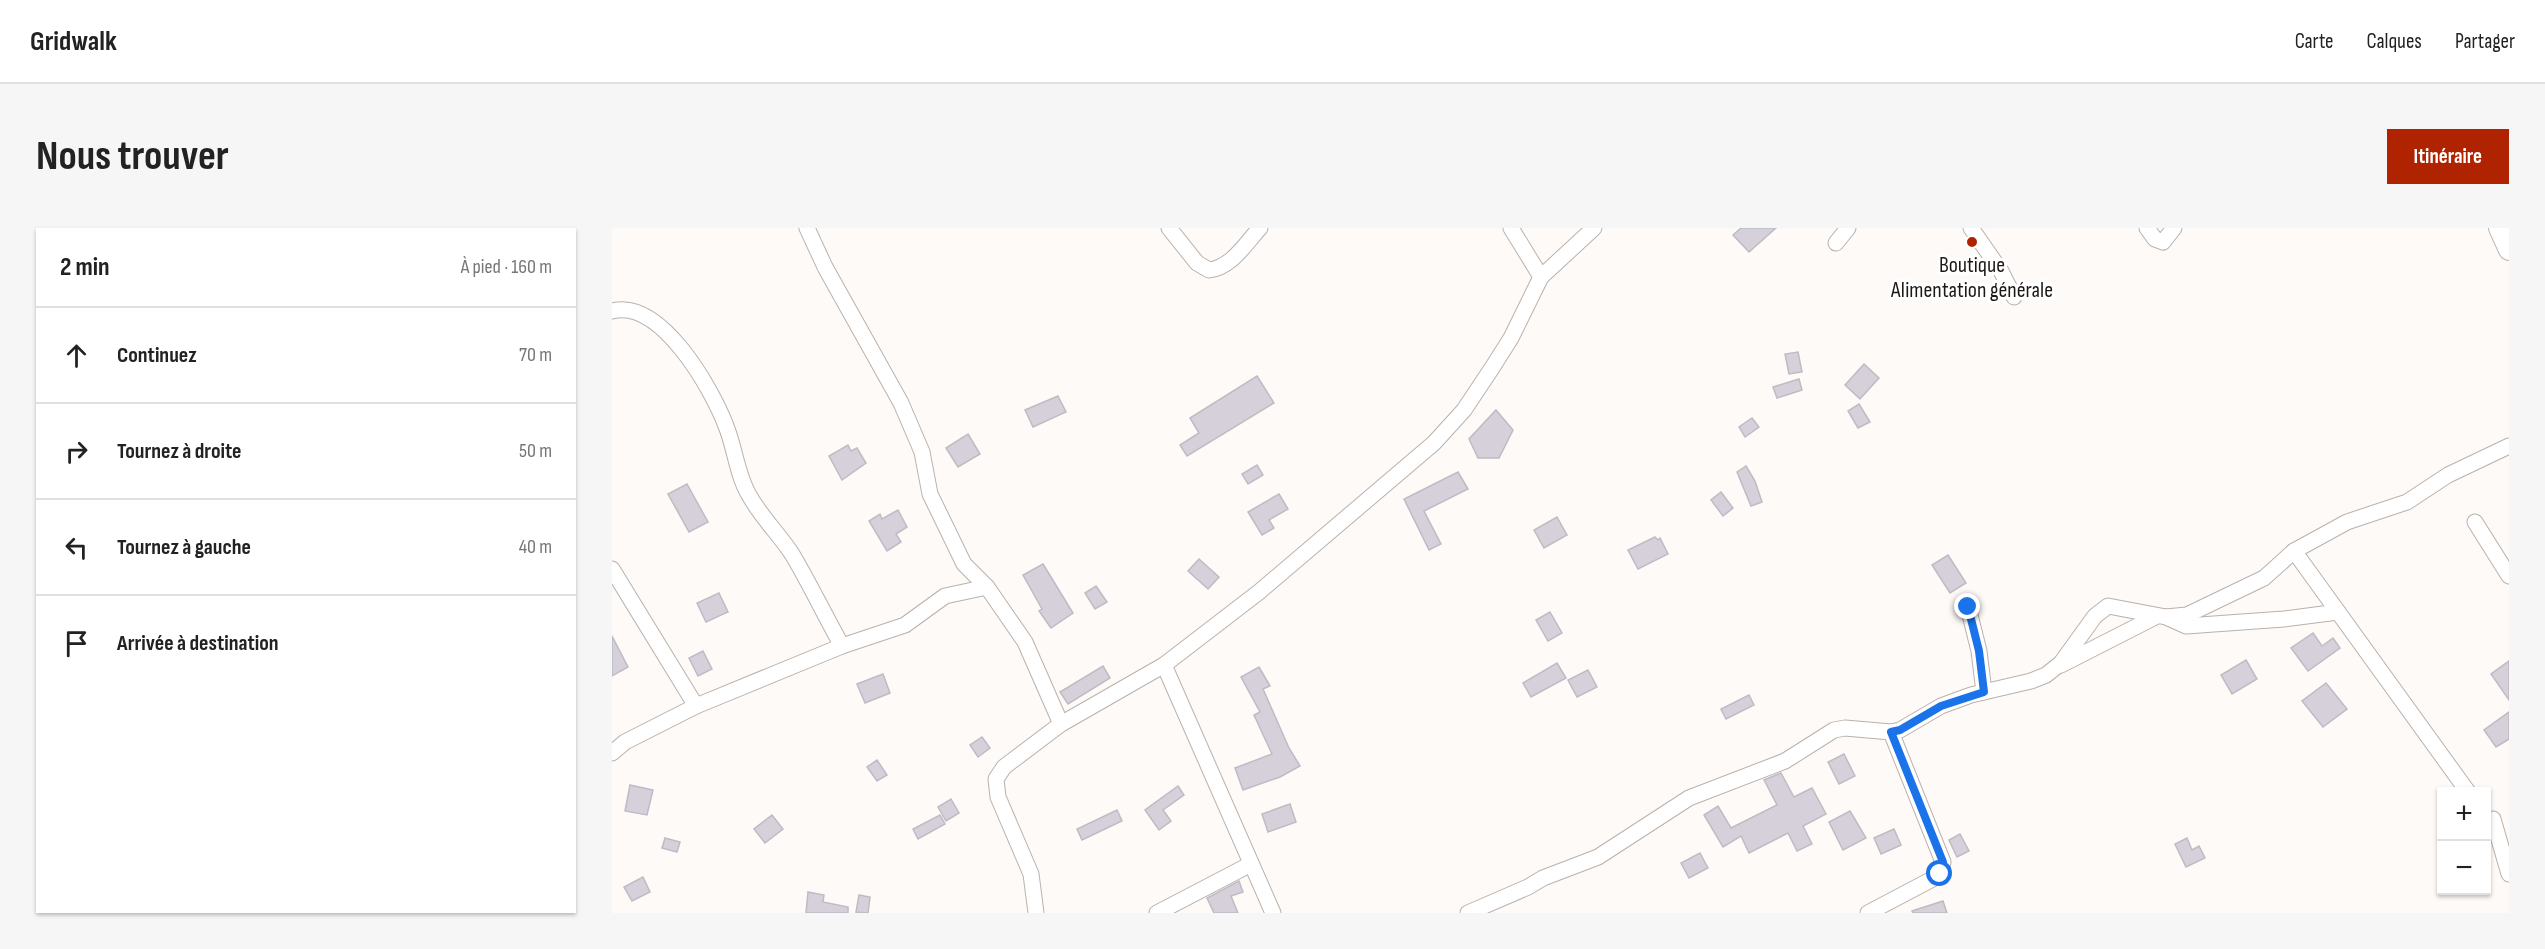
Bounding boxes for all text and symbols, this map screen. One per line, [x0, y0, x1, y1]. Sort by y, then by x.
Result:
text: Gridwalk [30, 25, 117, 58]
text: Carte [2295, 29, 2334, 54]
text: Calques [2367, 29, 2422, 54]
text: Partager [2455, 29, 2515, 54]
button: Itinéraire [2387, 129, 2509, 184]
text: Nous trouver [36, 131, 229, 182]
marker: Boutique Alimentation générale [1965, 235, 1979, 249]
text: 2 min [60, 252, 110, 283]
place label: Boutique Alimentation générale [1890, 252, 2053, 304]
text: À pied · 160 m [461, 255, 552, 279]
icon: ahead [60, 339, 93, 372]
text: Continuez [117, 342, 197, 369]
text: 70 m [519, 343, 552, 367]
icon: right [60, 435, 93, 468]
text: Tournez à droite [117, 438, 242, 465]
text: 50 m [519, 439, 552, 463]
icon: left [60, 531, 93, 564]
text: Tournez à gauche [117, 534, 251, 561]
text: 40 m [519, 535, 552, 559]
route end [1954, 593, 1980, 619]
icon: arrive [60, 627, 93, 660]
text: Arrivée à destination [117, 630, 279, 657]
map controls [2437, 787, 2491, 895]
button: + [2437, 787, 2491, 841]
button: − [2437, 841, 2491, 895]
route start [1926, 860, 1952, 886]

